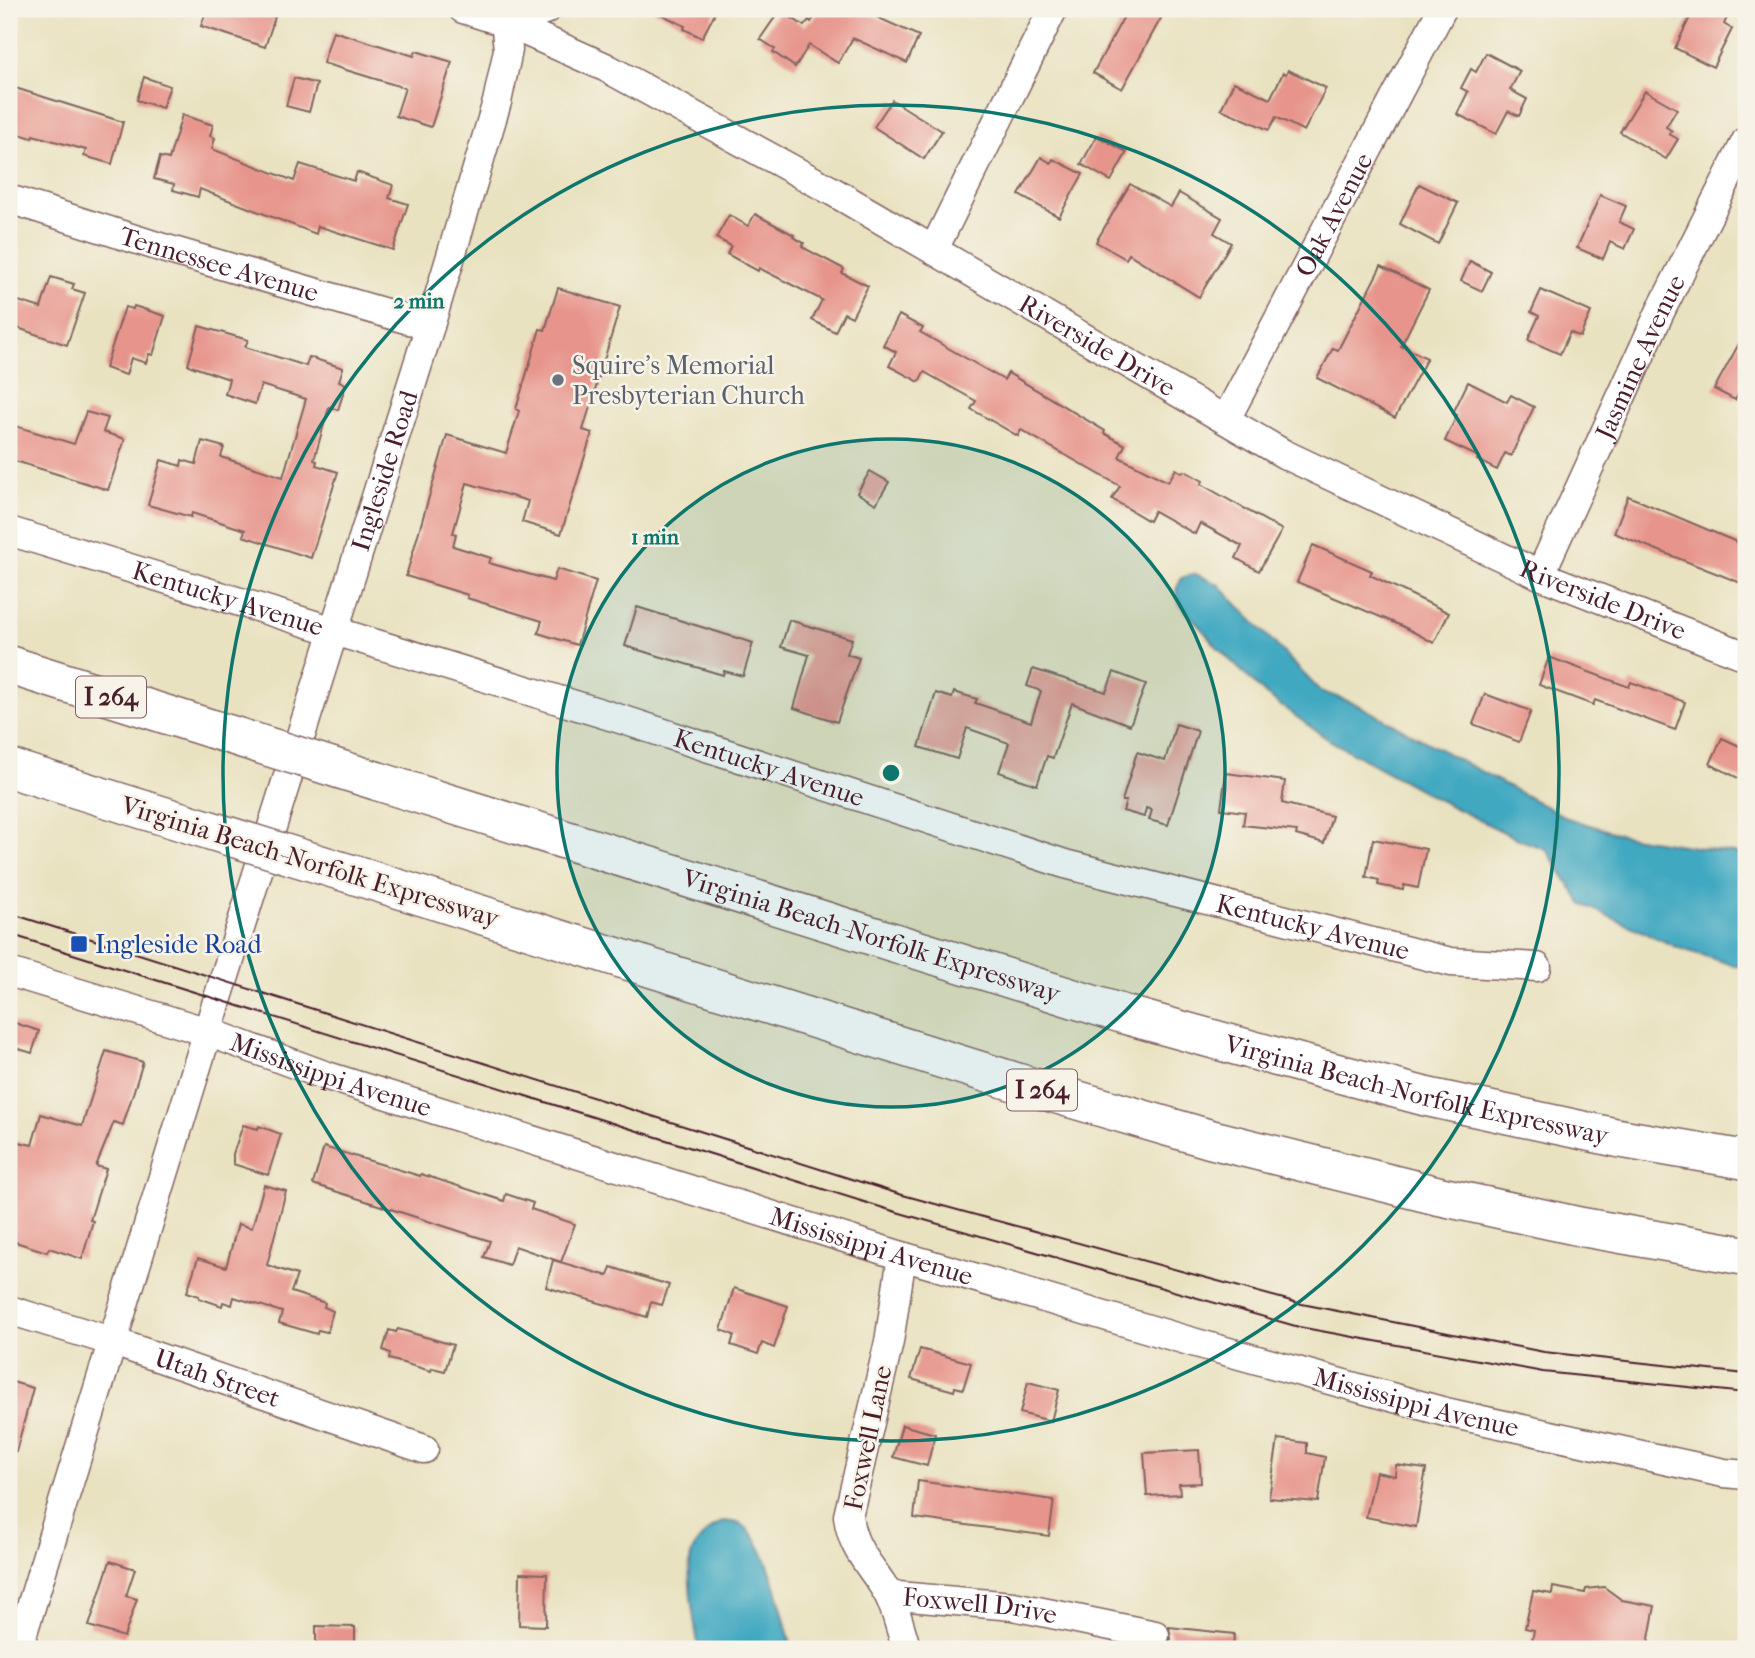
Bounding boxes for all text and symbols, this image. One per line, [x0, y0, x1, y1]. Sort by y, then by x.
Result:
street label: Oak Avenue [1288, 147, 1379, 282]
street label: Tennessee Avenue [116, 220, 322, 308]
street label: Jasmine Avenue [1588, 269, 1692, 446]
street label: Riverside Drive [1013, 288, 1181, 403]
text: 2 min [393, 289, 445, 313]
place label: Squire's Memorial Presbyterian Church [572, 350, 805, 411]
marker: Squire's Memorial Presbyterian Church [550, 372, 566, 388]
street label: Ingleside Road [344, 386, 424, 555]
text: 1 min [631, 525, 680, 549]
street label: Riverside Drive [1515, 552, 1691, 646]
street label: Kentucky Avenue [129, 554, 327, 642]
road number: I 264 [76, 676, 146, 718]
street label: Kentucky Avenue [670, 722, 868, 813]
centre of rings [879, 761, 903, 785]
street label: Virginia Beach-Norfolk Expressway [116, 789, 504, 935]
street label: Virginia Beach-Norfolk Expressway [678, 862, 1065, 1009]
street label: Kentucky Avenue [1213, 887, 1413, 966]
place label: Ingleside Road [95, 929, 262, 960]
marker: Ingleside Road [69, 934, 89, 954]
street label: Mississippi Avenue [226, 1026, 435, 1123]
street label: Virginia Beach-Norfolk Expressway [1221, 1028, 1612, 1151]
road number: I 264 [1007, 1070, 1077, 1110]
street label: Mississippi Avenue [766, 1200, 977, 1292]
street label: Utah Street [151, 1342, 285, 1414]
street label: Mississippi Avenue [1310, 1361, 1522, 1443]
street label: Foxwell Lane [838, 1363, 898, 1513]
street label: Foxwell Drive [901, 1581, 1060, 1630]

